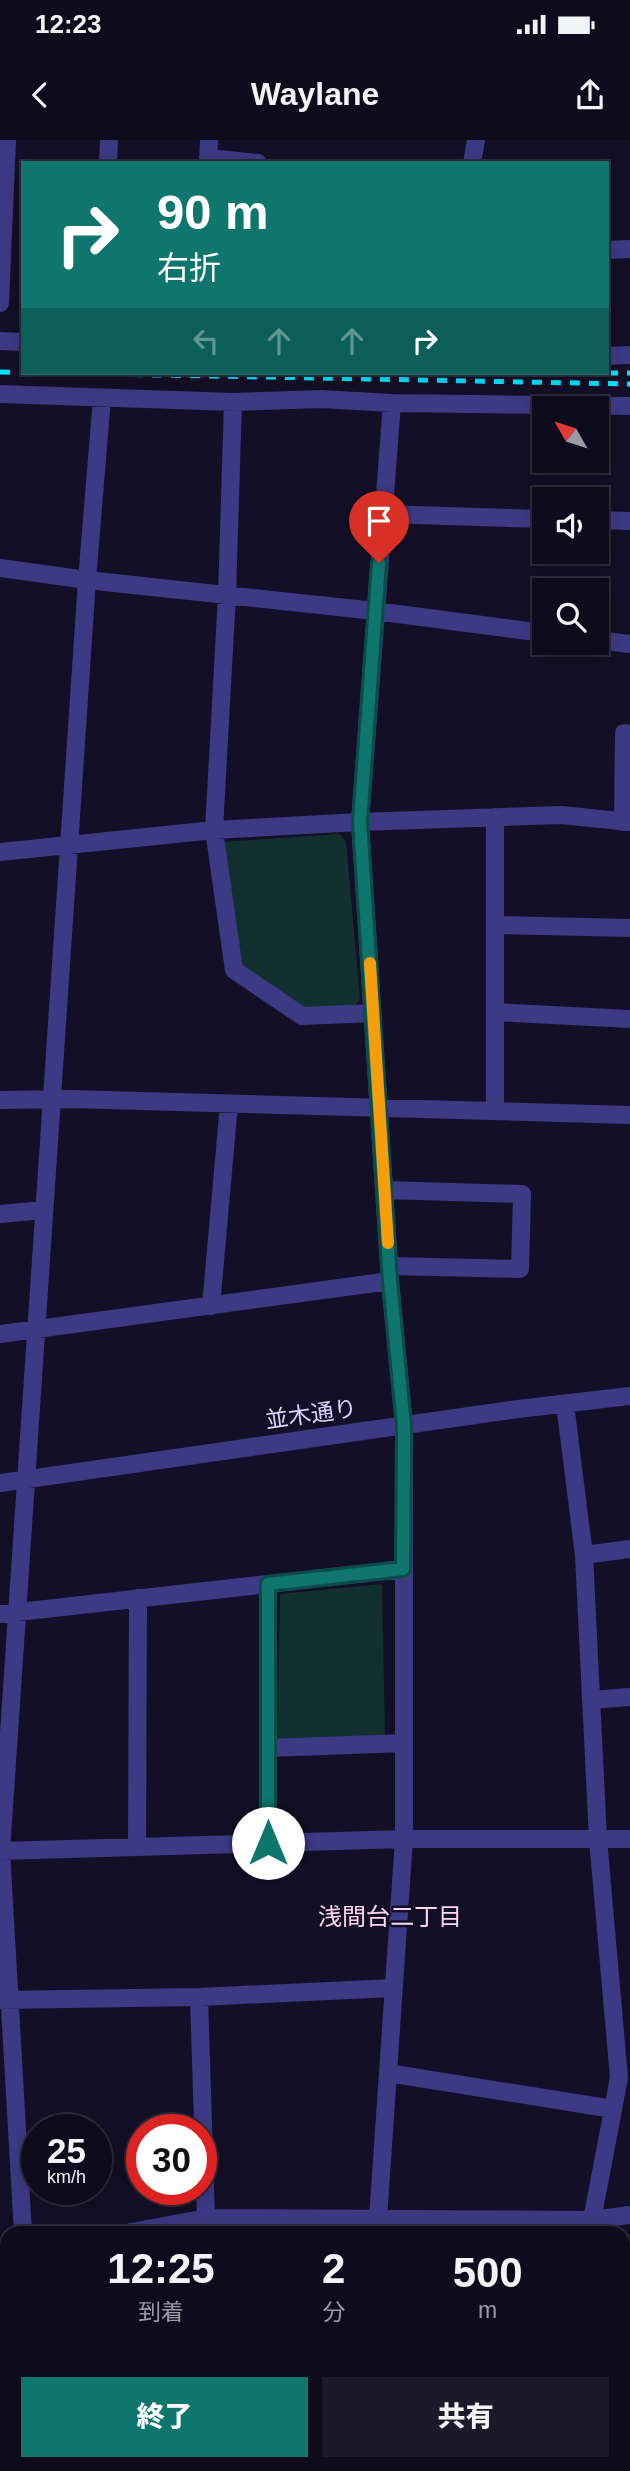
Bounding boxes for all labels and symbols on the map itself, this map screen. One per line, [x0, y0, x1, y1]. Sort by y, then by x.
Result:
north arrow [532, 396, 609, 472]
pin [349, 491, 409, 563]
street label: 並木通り [264, 1395, 358, 1433]
position arrow [231, 1806, 305, 1880]
district label: 浅間台二丁目 [318, 1903, 462, 1930]
speed limit sign: 30 [126, 2114, 217, 2205]

